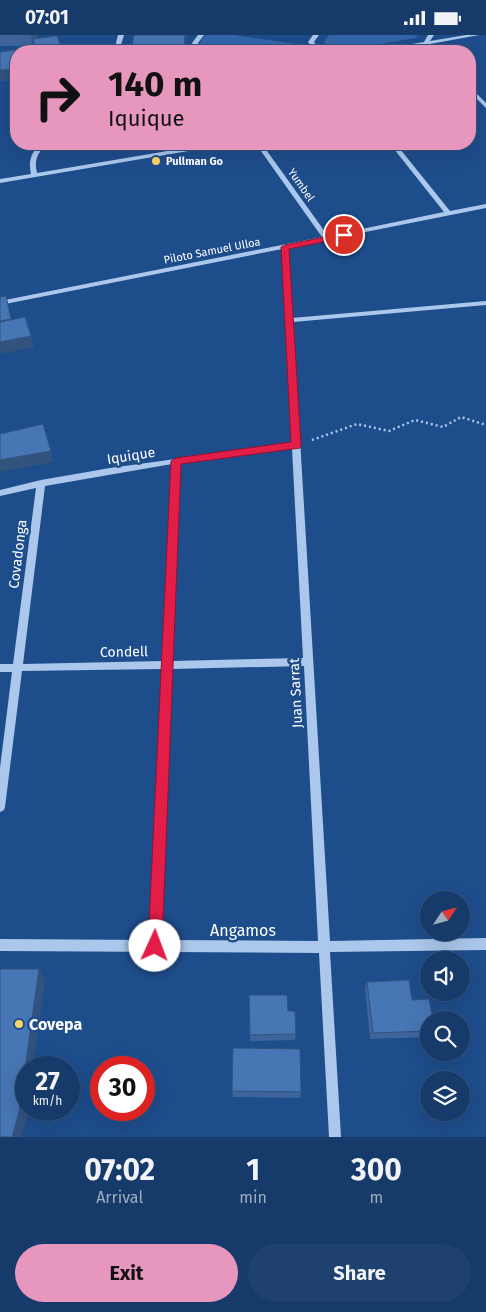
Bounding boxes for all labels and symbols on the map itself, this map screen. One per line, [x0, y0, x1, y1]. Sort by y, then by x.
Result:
marker: Pullman Go [150, 155, 162, 167]
place label: Pullman Go [166, 155, 224, 168]
street label: Yumbel [285, 166, 317, 204]
pin [323, 214, 365, 256]
street label: Piloto Samuel Ulloa [163, 235, 261, 267]
street label: Iquique [106, 444, 156, 468]
street label: Covadonga [5, 519, 31, 589]
street label: Condell [100, 643, 148, 661]
street label: Juan Sarrat [286, 657, 306, 728]
north arrow [420, 891, 470, 941]
position arrow [128, 919, 180, 971]
street label: Angamos [210, 921, 276, 940]
place label: Covepa [29, 1015, 82, 1034]
marker: Covepa [13, 1018, 25, 1030]
speed limit sign: 30 [90, 1056, 155, 1121]

